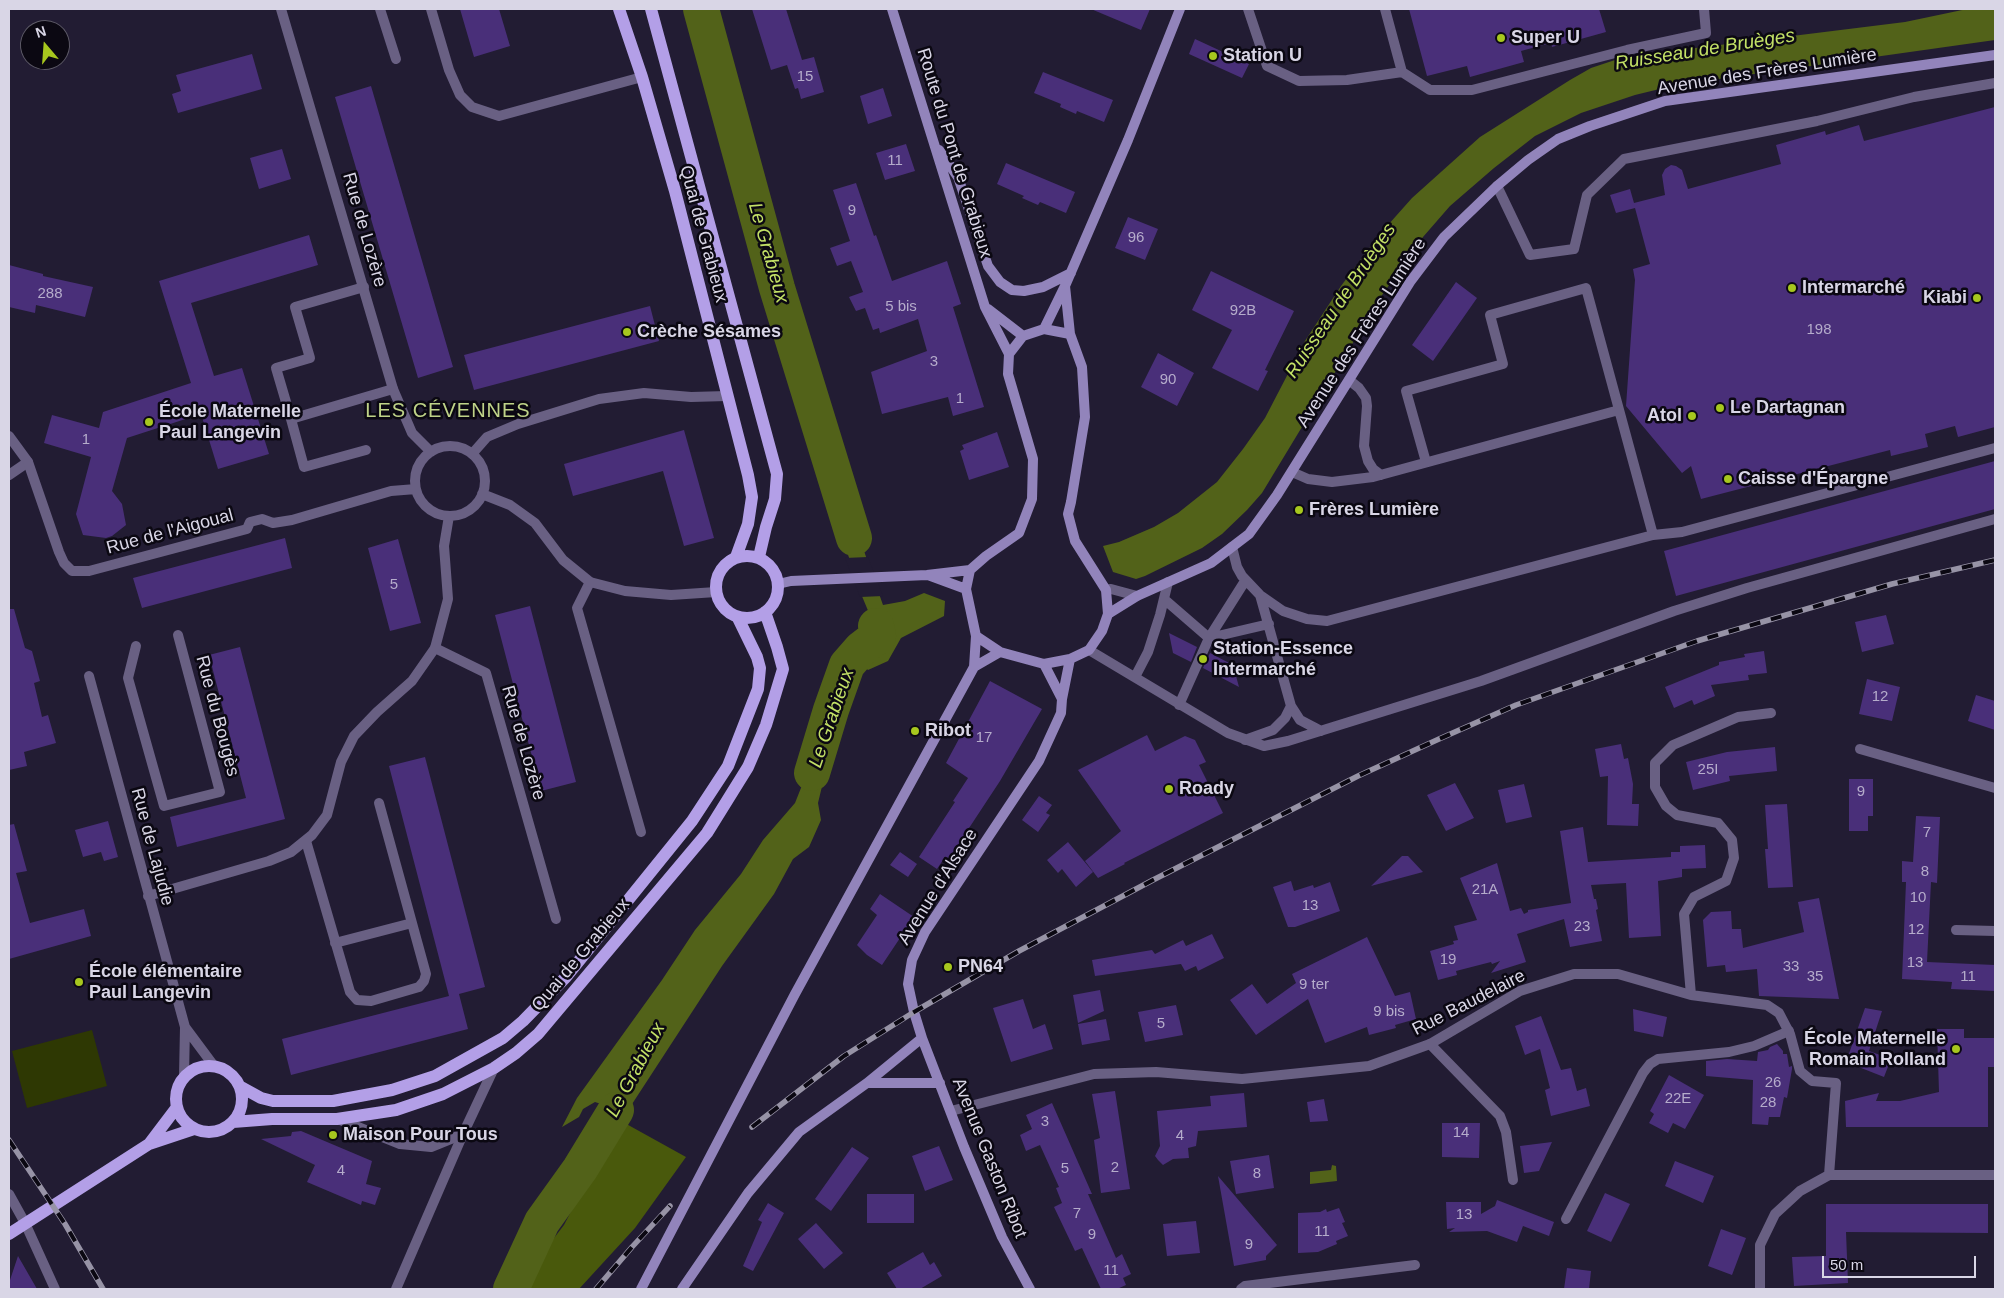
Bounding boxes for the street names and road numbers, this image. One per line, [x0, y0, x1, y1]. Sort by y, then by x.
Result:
street label: Avenue des Frères Lumière [1656, 44, 1878, 100]
street label: Route du Pont de Grabieux [912, 46, 996, 260]
street label: Quai de Grabieux [674, 163, 732, 305]
street label: Rue de Lozère [337, 170, 391, 290]
street label: Avenue des Frères Lumière [1293, 234, 1431, 432]
street label: Rue de l'Aigoual [104, 505, 236, 559]
street label: Rue du Bougès [191, 653, 243, 779]
street label: Rue de Lozère [496, 683, 550, 803]
street label: Rue de Lajudie [126, 786, 178, 908]
street label: Avenue d'Alsace [894, 825, 982, 949]
street label: Quai de Grabieux [527, 894, 635, 1016]
street label: Rue Baudelaire [1409, 965, 1529, 1041]
street label: Avenue Gaston Ribot [947, 1075, 1031, 1241]

